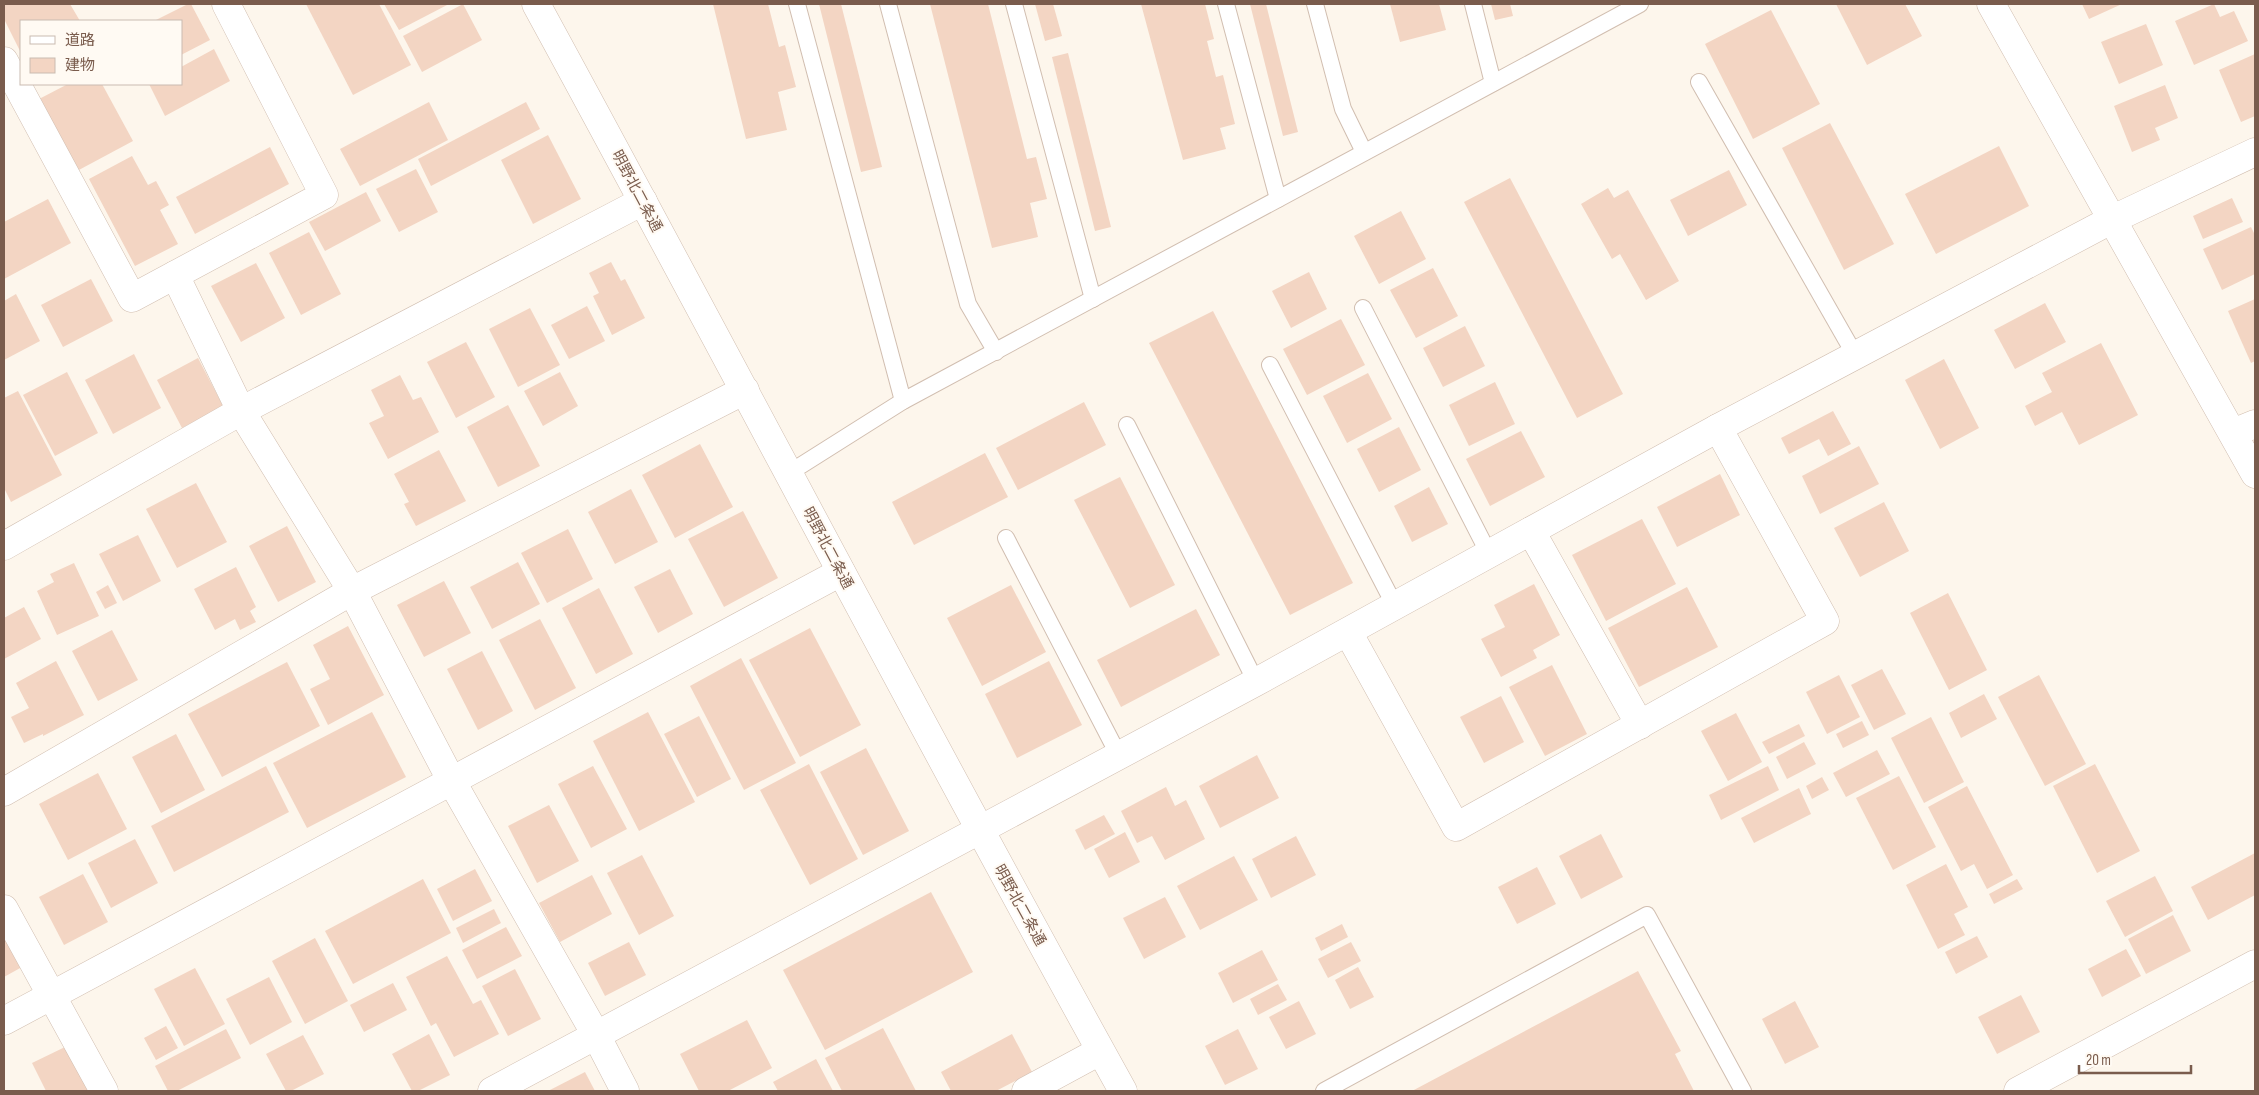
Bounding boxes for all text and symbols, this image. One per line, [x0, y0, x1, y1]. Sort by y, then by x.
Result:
legend [20, 20, 182, 85]
text: 道路 [65, 31, 95, 50]
text: 建物 [65, 56, 95, 75]
street label: 明野北二条通 [607, 147, 666, 235]
street label: 明野北二条通 [798, 504, 857, 592]
street label: 明野北二条通 [989, 861, 1050, 949]
scale bar [2079, 1042, 2192, 1074]
text: 20 m [2086, 1051, 2111, 1070]

